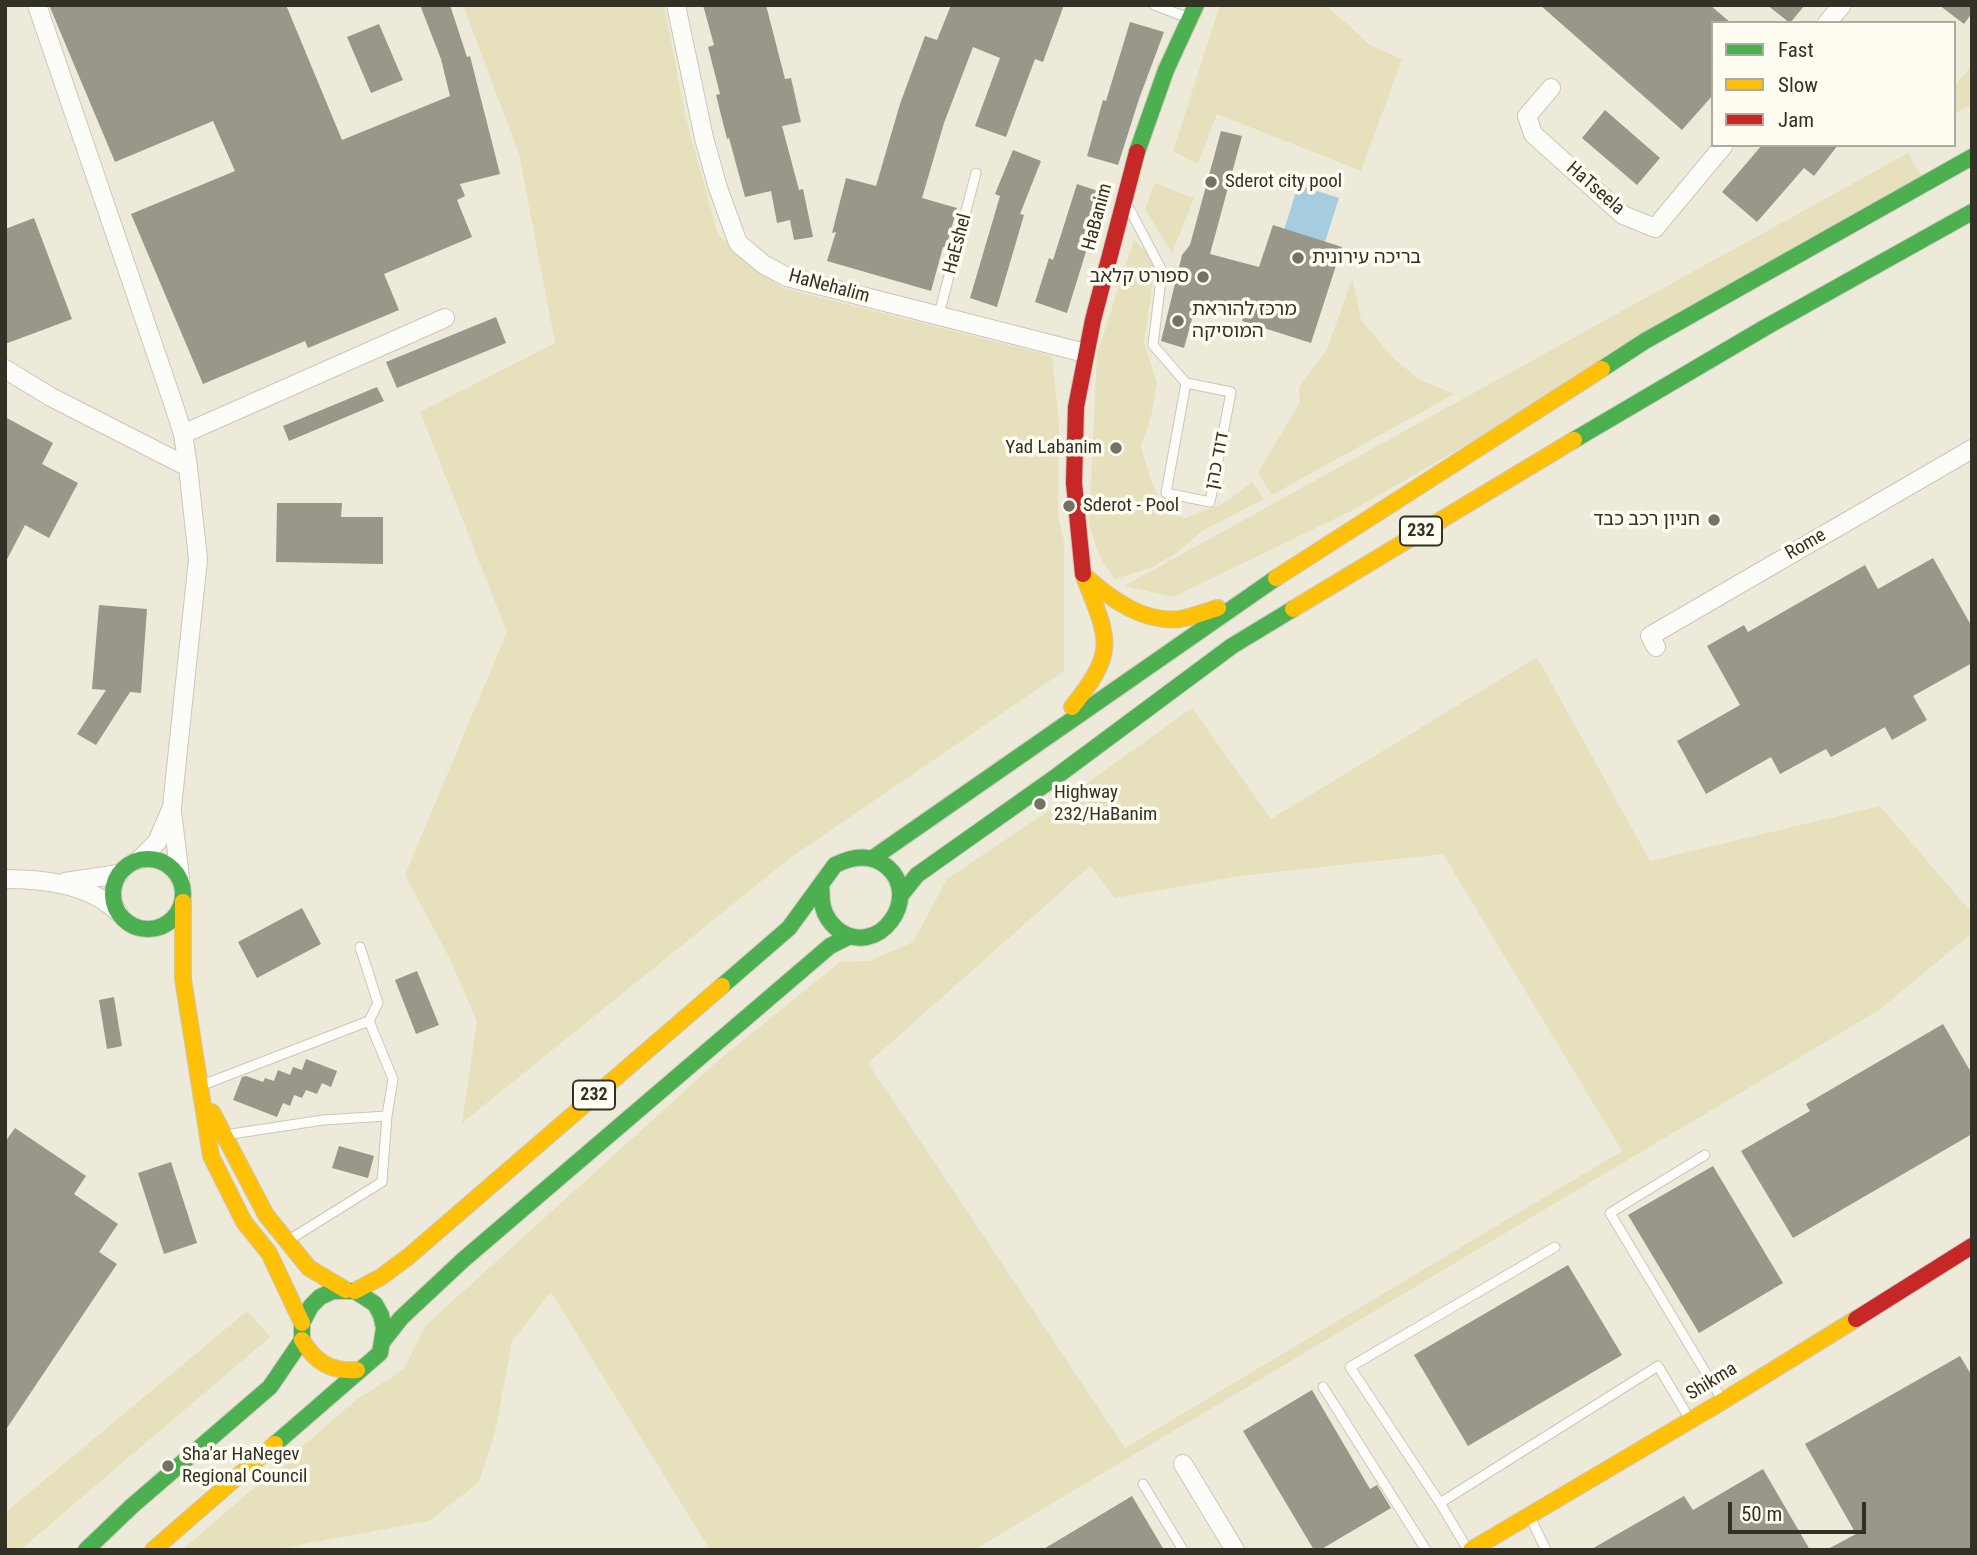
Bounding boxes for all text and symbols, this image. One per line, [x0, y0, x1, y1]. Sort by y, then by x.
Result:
legend [1711, 21, 1956, 147]
text: Fast [1778, 38, 1814, 62]
text: Slow [1778, 73, 1818, 97]
text: Jam [1778, 108, 1814, 132]
street label: HaTseela [1561, 158, 1629, 220]
place label: Sderot city pool [1225, 171, 1342, 193]
marker: Sderot city pool [1203, 174, 1219, 190]
street label: HaBanim [1078, 181, 1118, 253]
street label: HaEshel [939, 211, 977, 277]
place label: בריכה עירונית [1312, 247, 1421, 269]
marker: בריכה עירונית [1290, 250, 1306, 266]
street label: HaNehalim [786, 265, 872, 309]
place label: ספורט קלאב [1089, 266, 1189, 288]
marker: ספורט קלאב [1195, 269, 1211, 285]
place label: מרכז להוראת המוסיקה [1192, 299, 1297, 343]
marker: מרכז להוראת המוסיקה [1170, 313, 1186, 329]
street label: דוד כהן [1201, 430, 1235, 492]
place label: Yad Labanim [1005, 437, 1102, 459]
marker: Yad Labanim [1108, 440, 1124, 456]
place label: Sderot - Pool [1083, 495, 1179, 517]
marker: Sderot - Pool [1061, 498, 1077, 514]
place label: חניון רכב כבד [1593, 509, 1700, 531]
marker: חניון רכב כבד [1706, 512, 1722, 528]
road number: 232 [1400, 516, 1442, 546]
street label: Rome [1782, 524, 1830, 566]
place label: Highway 232/HaBanim [1054, 782, 1157, 826]
marker: Highway 232/HaBanim [1032, 796, 1048, 812]
road number: 232 [573, 1080, 615, 1110]
street label: Shikma [1682, 1358, 1742, 1406]
place label: Sha'ar HaNegev Regional Council [182, 1444, 307, 1488]
marker: Sha'ar HaNegev Regional Council [160, 1458, 176, 1474]
scale bar [1732, 1488, 1870, 1532]
text: 50 m [1741, 1502, 1782, 1526]

